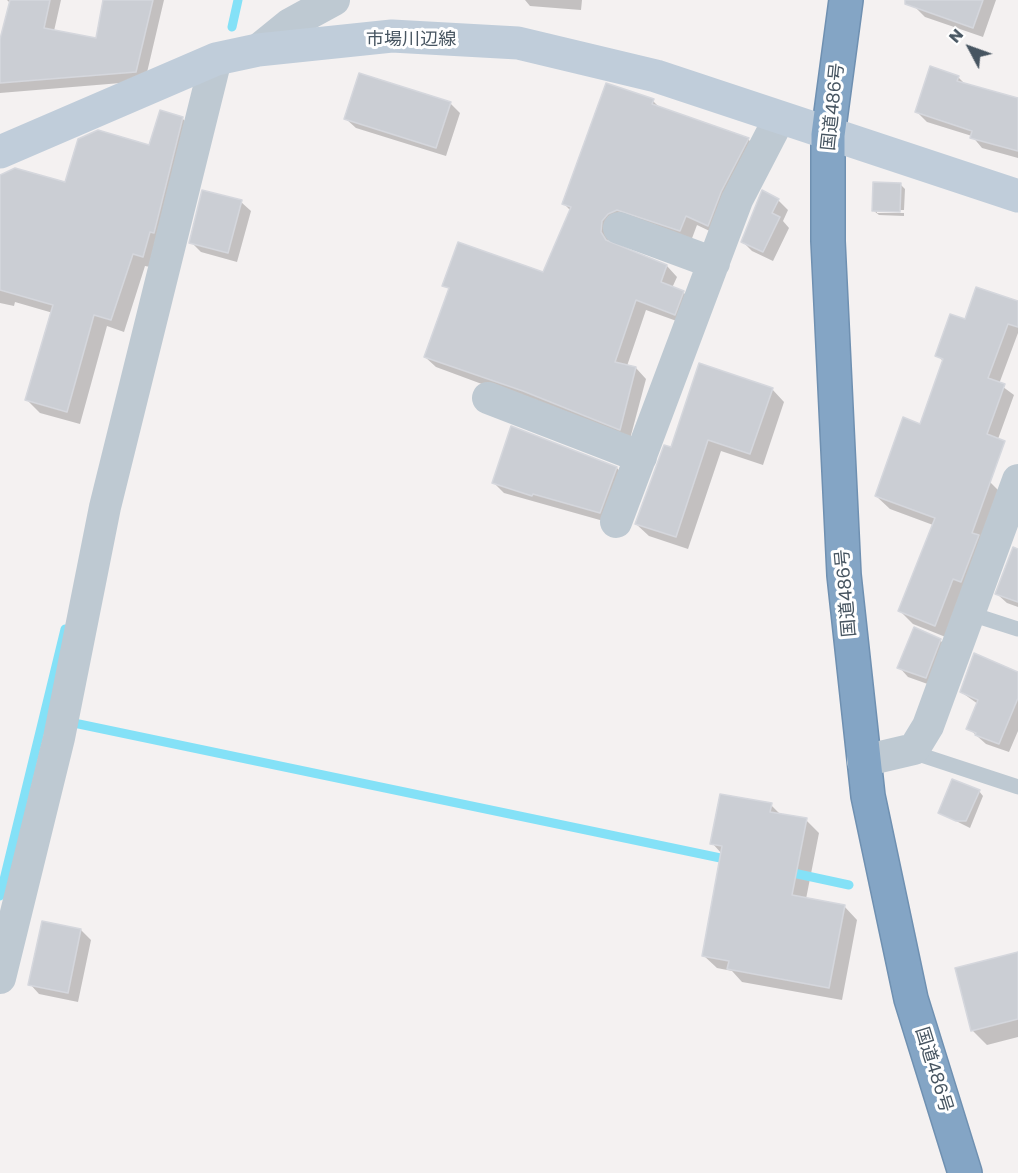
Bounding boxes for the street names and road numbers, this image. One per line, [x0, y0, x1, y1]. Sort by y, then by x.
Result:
street label: 市場川辺線 [366, 29, 456, 51]
street label: 国道486号 [819, 62, 849, 152]
street label: 国道486号 [832, 548, 862, 638]
street label: 国道486号 [910, 1025, 956, 1115]

